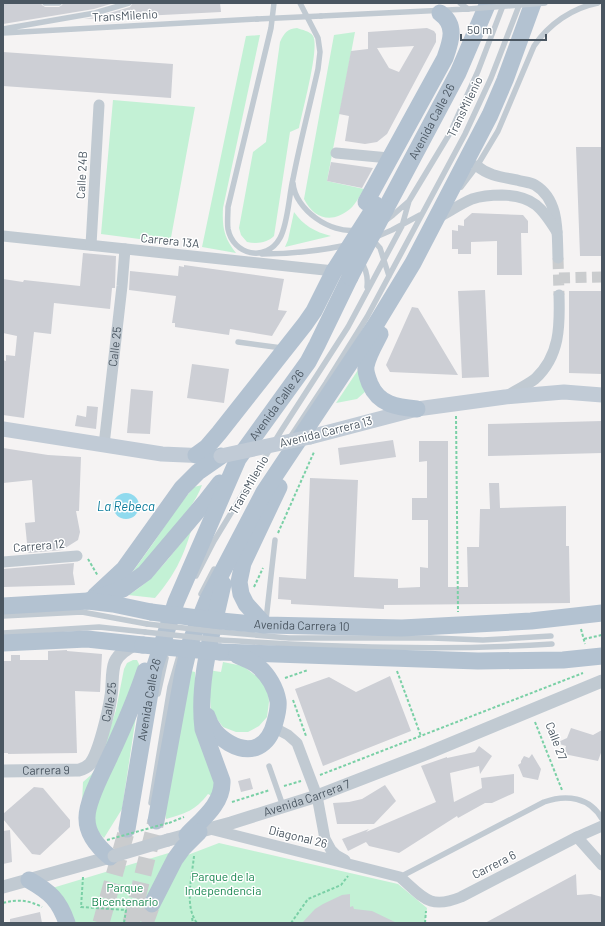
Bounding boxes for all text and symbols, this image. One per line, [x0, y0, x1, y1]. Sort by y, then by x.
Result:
street label: TransMilenio [92, 6, 158, 24]
scale bar [461, 16, 546, 42]
text: 50 m [467, 22, 492, 36]
street label: TransMilenio [443, 74, 485, 139]
street label: Avenida Calle 26 [405, 81, 457, 162]
street label: Calle 24B [73, 151, 89, 199]
street label: Carrera 13A [140, 230, 200, 250]
street label: Calle 25 [105, 326, 123, 367]
street label: Avenida Calle 26 [246, 367, 306, 443]
street label: Avenida Carrera 13 [278, 413, 374, 449]
street label: TransMilenio [226, 453, 271, 516]
water label: La Rebeca [97, 498, 155, 514]
street label: Carrera 12 [12, 536, 65, 554]
street label: Avenida Carrera 10 [253, 616, 350, 633]
street label: Avenida Calle 26 [134, 656, 163, 742]
street label: Calle 25 [98, 682, 118, 723]
street label: Calle 27 [543, 720, 571, 762]
street label: Carrera 9 [22, 762, 70, 777]
street label: Avenida Carrera 7 [262, 776, 352, 818]
street label: Diagonal 26 [267, 822, 329, 850]
street label: Carrera 6 [469, 847, 518, 881]
park label: Parque de la Independencia [185, 869, 261, 897]
park label: Parque Bicentenario [92, 880, 158, 908]

